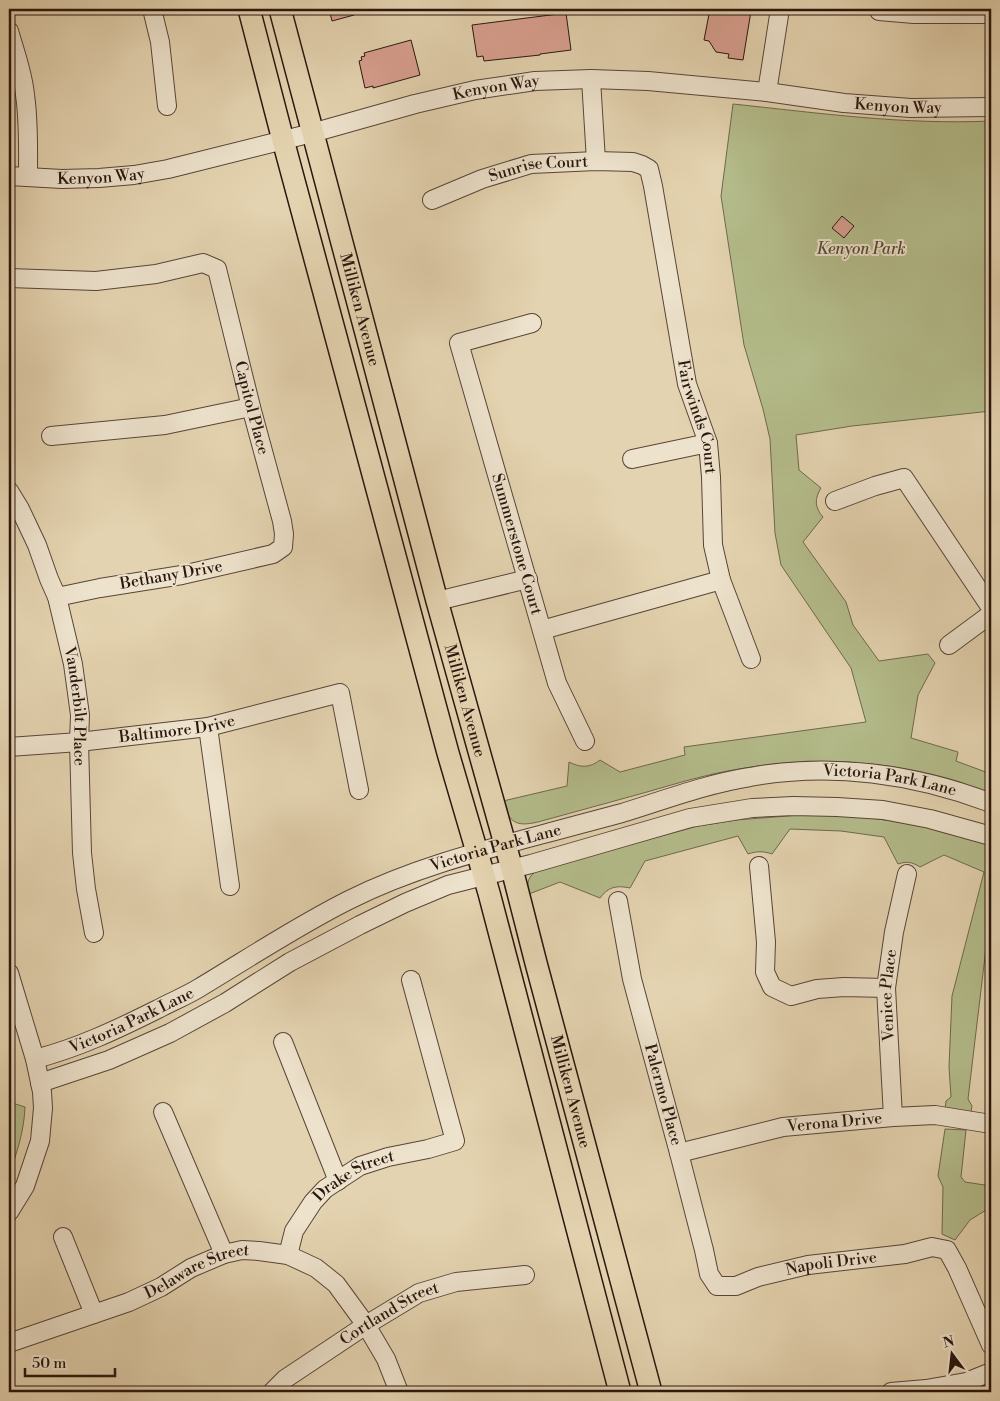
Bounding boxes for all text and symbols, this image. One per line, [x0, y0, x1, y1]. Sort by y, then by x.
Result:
street label: Kenyon Way [451, 71, 540, 105]
street label: Kenyon Way [854, 94, 942, 118]
street label: Sunrise Court [486, 151, 589, 186]
street label: Kenyon Way [57, 163, 146, 189]
park label: Kenyon Park [816, 239, 906, 259]
street label: Milliken Avenue [335, 251, 384, 368]
street label: Fairwinds Court [673, 358, 721, 475]
street label: Capitol Place [230, 359, 273, 457]
street label: Summerstone Court [487, 471, 547, 617]
street label: Bethany Drive [117, 556, 224, 594]
street label: Milliken Avenue [440, 642, 490, 759]
street label: Vanderbilt Place [59, 644, 90, 766]
street label: Baltimore Drive [117, 710, 237, 747]
street label: Victoria Park Lane [822, 760, 959, 801]
street label: Victoria Park Lane [427, 820, 563, 876]
street label: Venice Place [876, 948, 901, 1043]
street label: Victoria Park Lane [65, 983, 197, 1058]
street label: Milliken Avenue [546, 1033, 595, 1150]
street label: Palermo Place [640, 1041, 687, 1148]
street label: Verona Drive [785, 1108, 883, 1137]
street label: Drake Street [309, 1146, 396, 1206]
street label: Delaware Street [141, 1240, 250, 1303]
street label: Napoli Drive [783, 1247, 878, 1280]
street label: Cortland Street [336, 1278, 441, 1350]
north arrow [928, 1328, 978, 1378]
text: N [941, 1332, 957, 1353]
scale bar [25, 1346, 115, 1378]
text: 50 m [32, 1354, 66, 1373]

